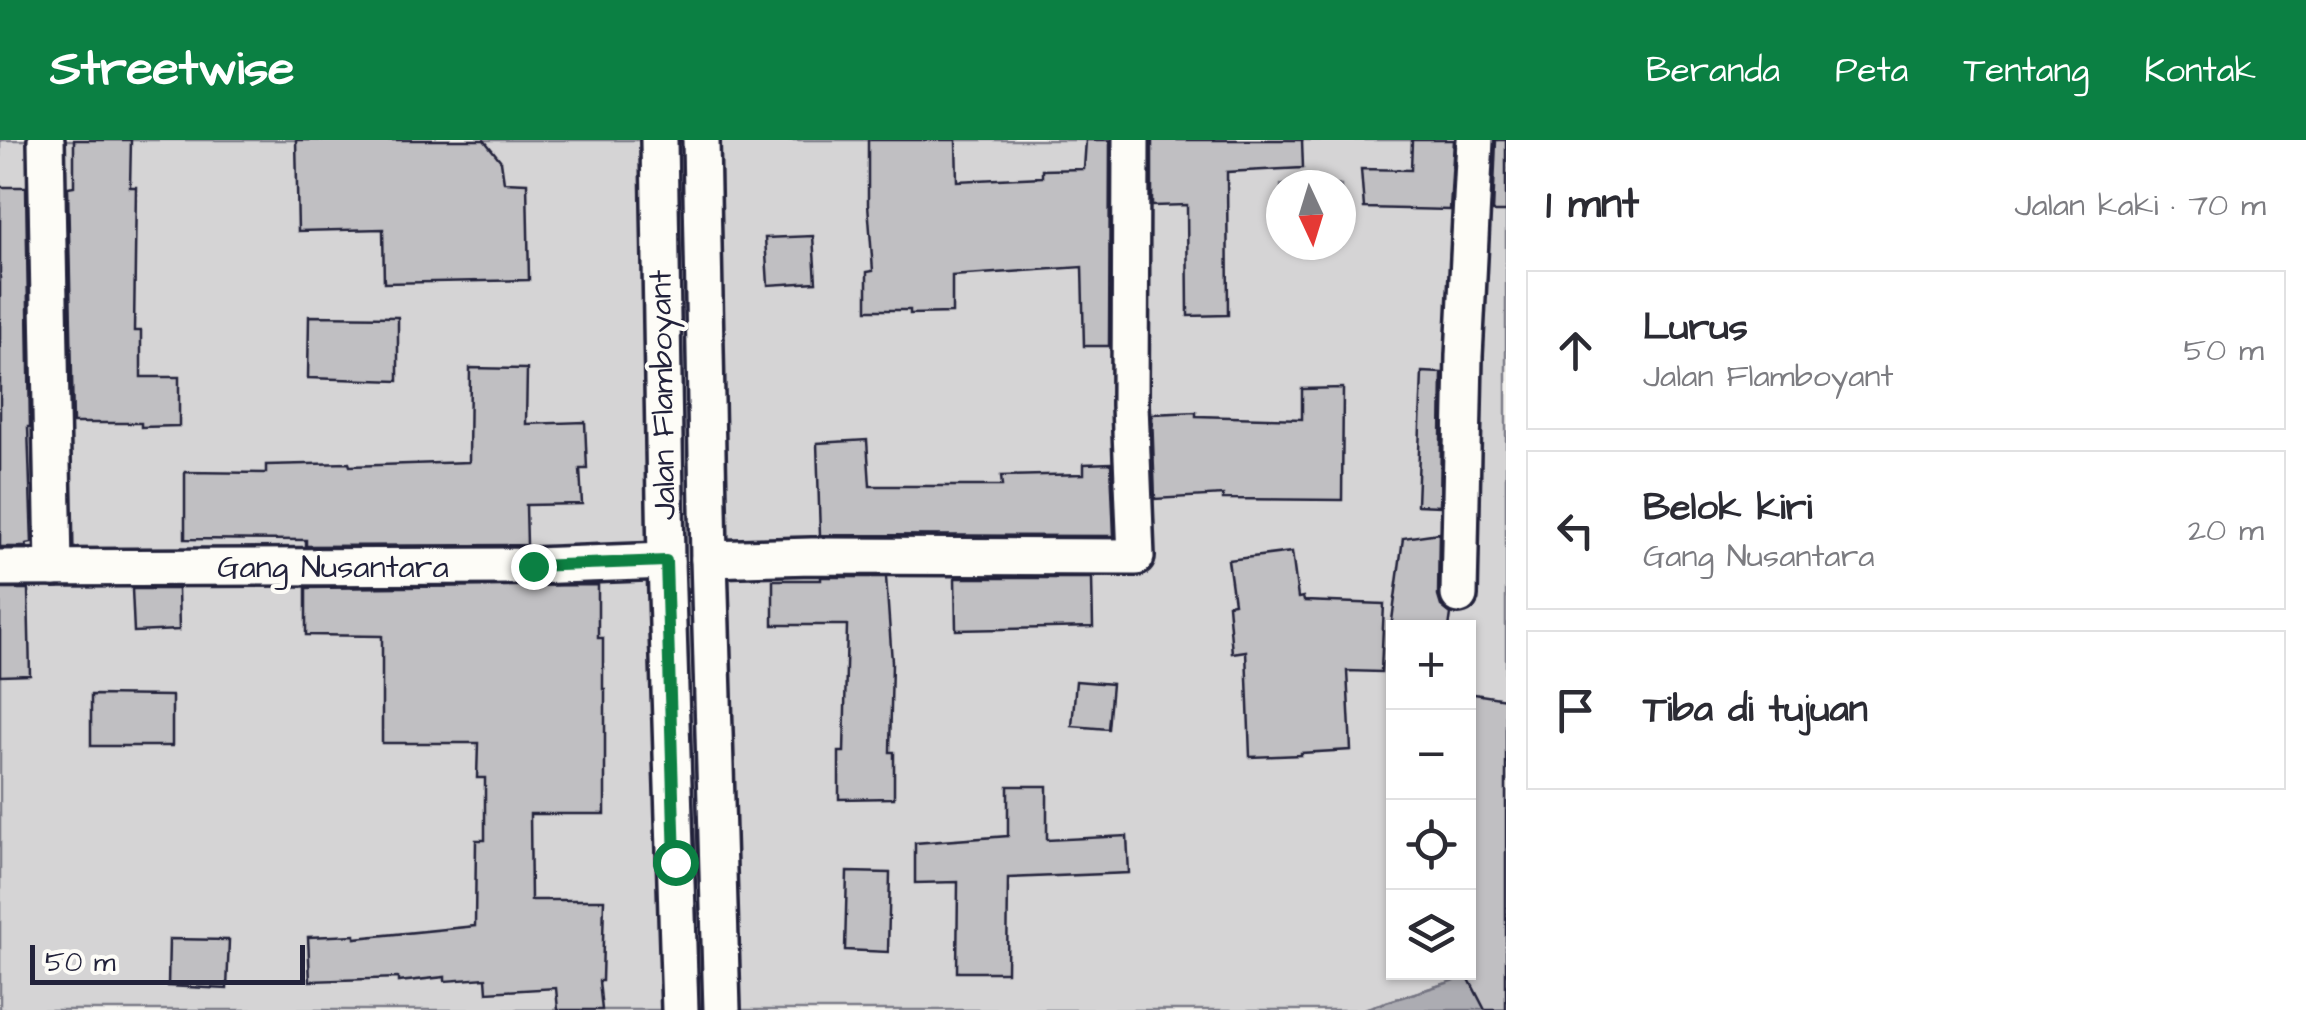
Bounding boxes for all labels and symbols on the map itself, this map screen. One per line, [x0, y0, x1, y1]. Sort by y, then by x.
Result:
north arrow [1266, 170, 1356, 260]
street label: Jalan Flamboyant [638, 269, 688, 521]
route end [511, 544, 557, 590]
street label: Gang Nusantara [217, 545, 449, 590]
route start [653, 840, 699, 886]
scale bar [30, 940, 305, 984]

